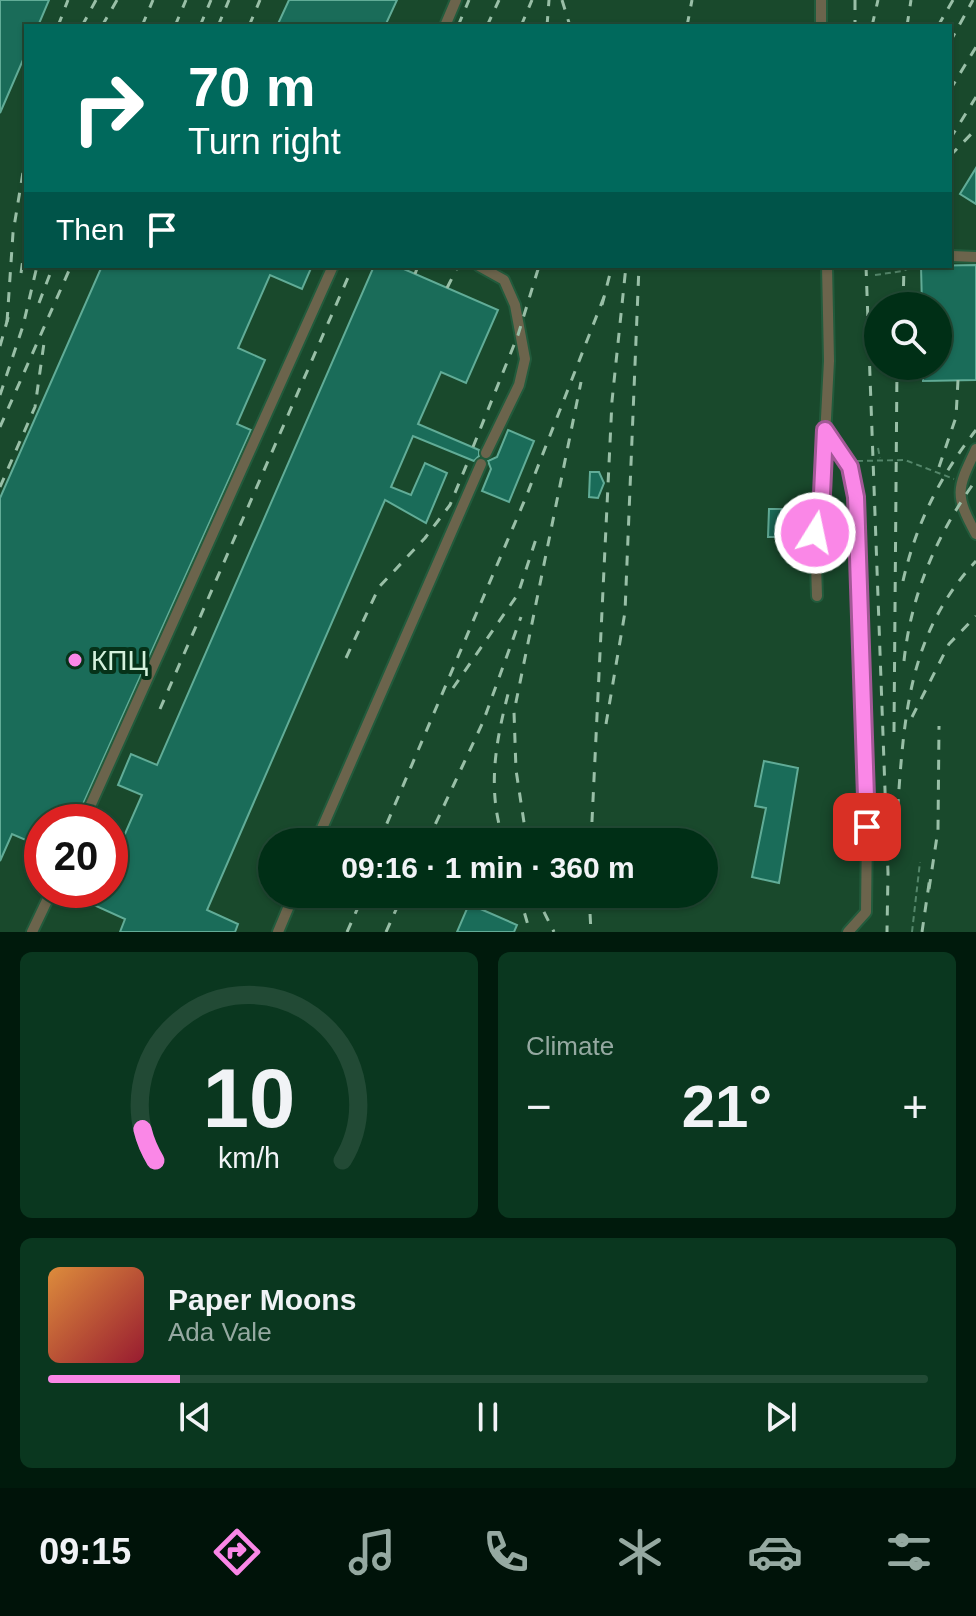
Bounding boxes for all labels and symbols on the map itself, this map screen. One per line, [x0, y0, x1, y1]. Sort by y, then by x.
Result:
position arrow [773, 491, 857, 575]
place label: КПЦ [91, 645, 148, 676]
marker: КПЦ [66, 651, 84, 669]
pin [833, 793, 901, 861]
speed limit sign: 20 [24, 804, 128, 908]

